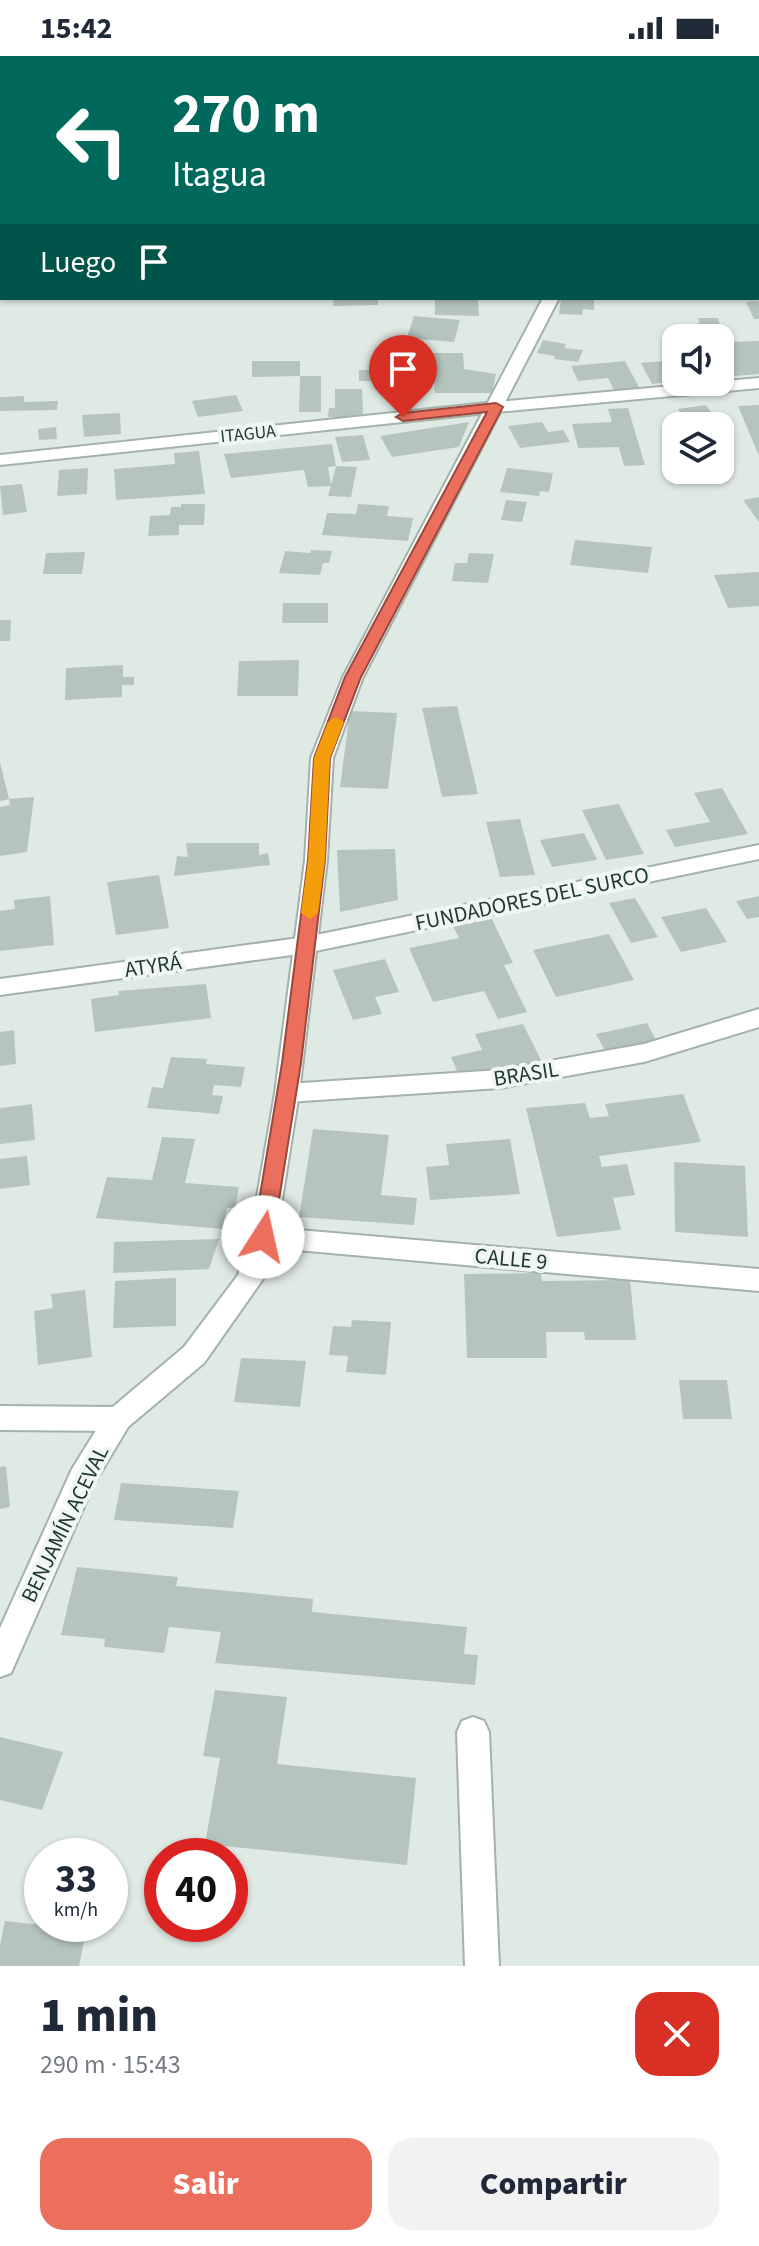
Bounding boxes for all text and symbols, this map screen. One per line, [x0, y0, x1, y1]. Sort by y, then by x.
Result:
text: 15:42 [40, 7, 112, 50]
text: 270 m [172, 75, 320, 154]
icon: left [40, 88, 144, 192]
text: Itagua [172, 149, 267, 200]
icon: arrive [132, 240, 176, 284]
text: Luego [40, 241, 116, 284]
map controls [662, 324, 734, 484]
button: sound [662, 324, 734, 396]
pin [369, 335, 437, 417]
icon: arrive [381, 347, 425, 391]
button: layers [662, 412, 734, 484]
street label: ITAGUA [219, 419, 277, 449]
street label: FUNDADORES DEL SURCO [412, 859, 652, 939]
street label: ATYRÁ [122, 946, 184, 986]
street label: BRASIL [491, 1053, 561, 1095]
position arrow [221, 1195, 305, 1279]
street label: CALLE 9 [473, 1240, 549, 1278]
street label: BENJAMÍN ACEVAL [13, 1440, 117, 1608]
speed limit sign: 40 [144, 1838, 248, 1942]
text: 33 [55, 1851, 97, 1908]
text: km/h [54, 1896, 98, 1924]
text: 1 min [40, 1982, 158, 2050]
button: close [635, 1992, 719, 2076]
text: 290 m · 15:43 [40, 2046, 181, 2083]
button: Salir [40, 2138, 372, 2230]
button: Compartir [388, 2138, 719, 2230]

